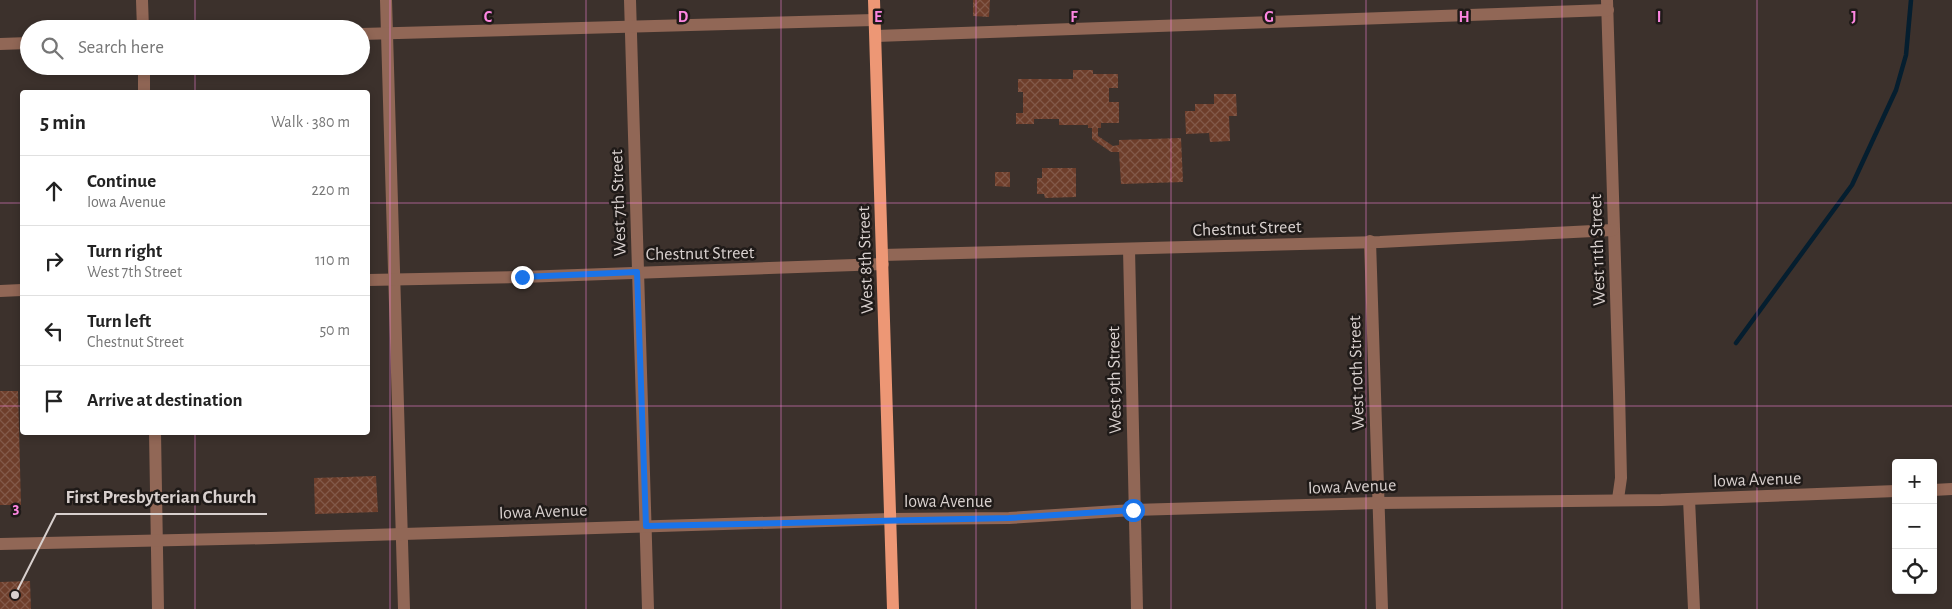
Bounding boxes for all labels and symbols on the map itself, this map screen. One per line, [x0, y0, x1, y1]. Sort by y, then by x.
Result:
text: C [484, 9, 493, 25]
text: D [678, 9, 689, 25]
text: E [874, 9, 882, 25]
text: F [1070, 9, 1078, 25]
text: G [1264, 9, 1274, 25]
text: H [1458, 9, 1470, 25]
text: I [1657, 9, 1661, 25]
text: J [1851, 9, 1857, 25]
street label: West 7th Street [608, 149, 630, 257]
street label: West 11th Street [1587, 194, 1609, 306]
street label: West 8th Street [855, 205, 877, 314]
street label: Chestnut Street [1192, 218, 1302, 240]
street label: Chestnut Street [645, 244, 755, 264]
route end [511, 266, 534, 289]
street label: West 10th Street [1346, 315, 1368, 431]
street label: West 9th Street [1105, 326, 1125, 434]
street label: Iowa Avenue [1712, 469, 1802, 491]
street label: Iowa Avenue [1307, 476, 1397, 498]
callout: First Presbyterian Church [56, 480, 267, 514]
text: First Presbyterian Church [66, 488, 256, 507]
street label: Iowa Avenue [904, 493, 992, 511]
route start [1122, 499, 1145, 522]
text: 3 [13, 500, 20, 516]
street label: Iowa Avenue [498, 501, 588, 523]

